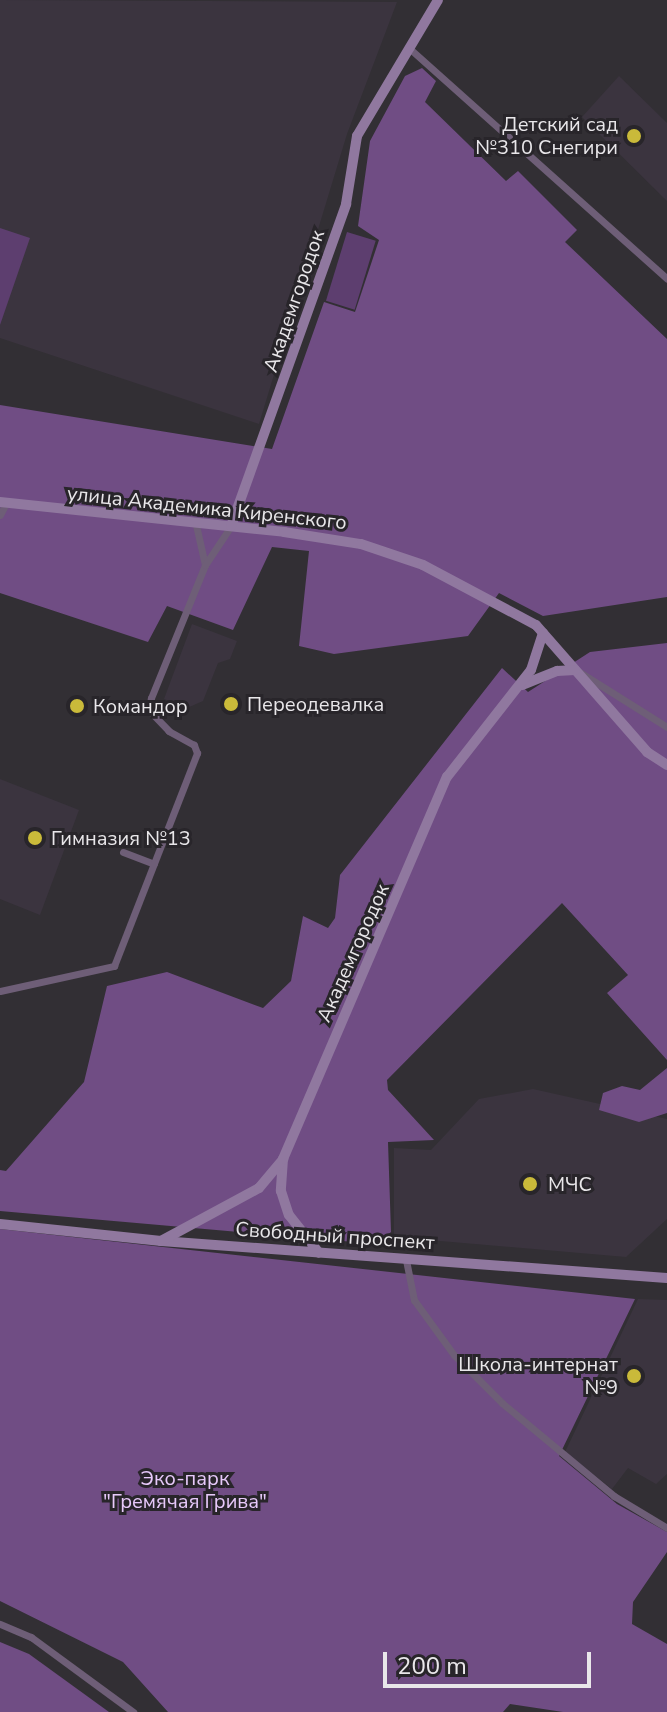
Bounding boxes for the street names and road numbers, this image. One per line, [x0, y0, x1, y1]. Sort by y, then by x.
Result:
street label: Академгородок [258, 227, 330, 375]
street label: улица Академика Киренского [66, 481, 348, 535]
street label: Академгородок [312, 880, 394, 1026]
street label: Свободный проспект [235, 1217, 435, 1255]

